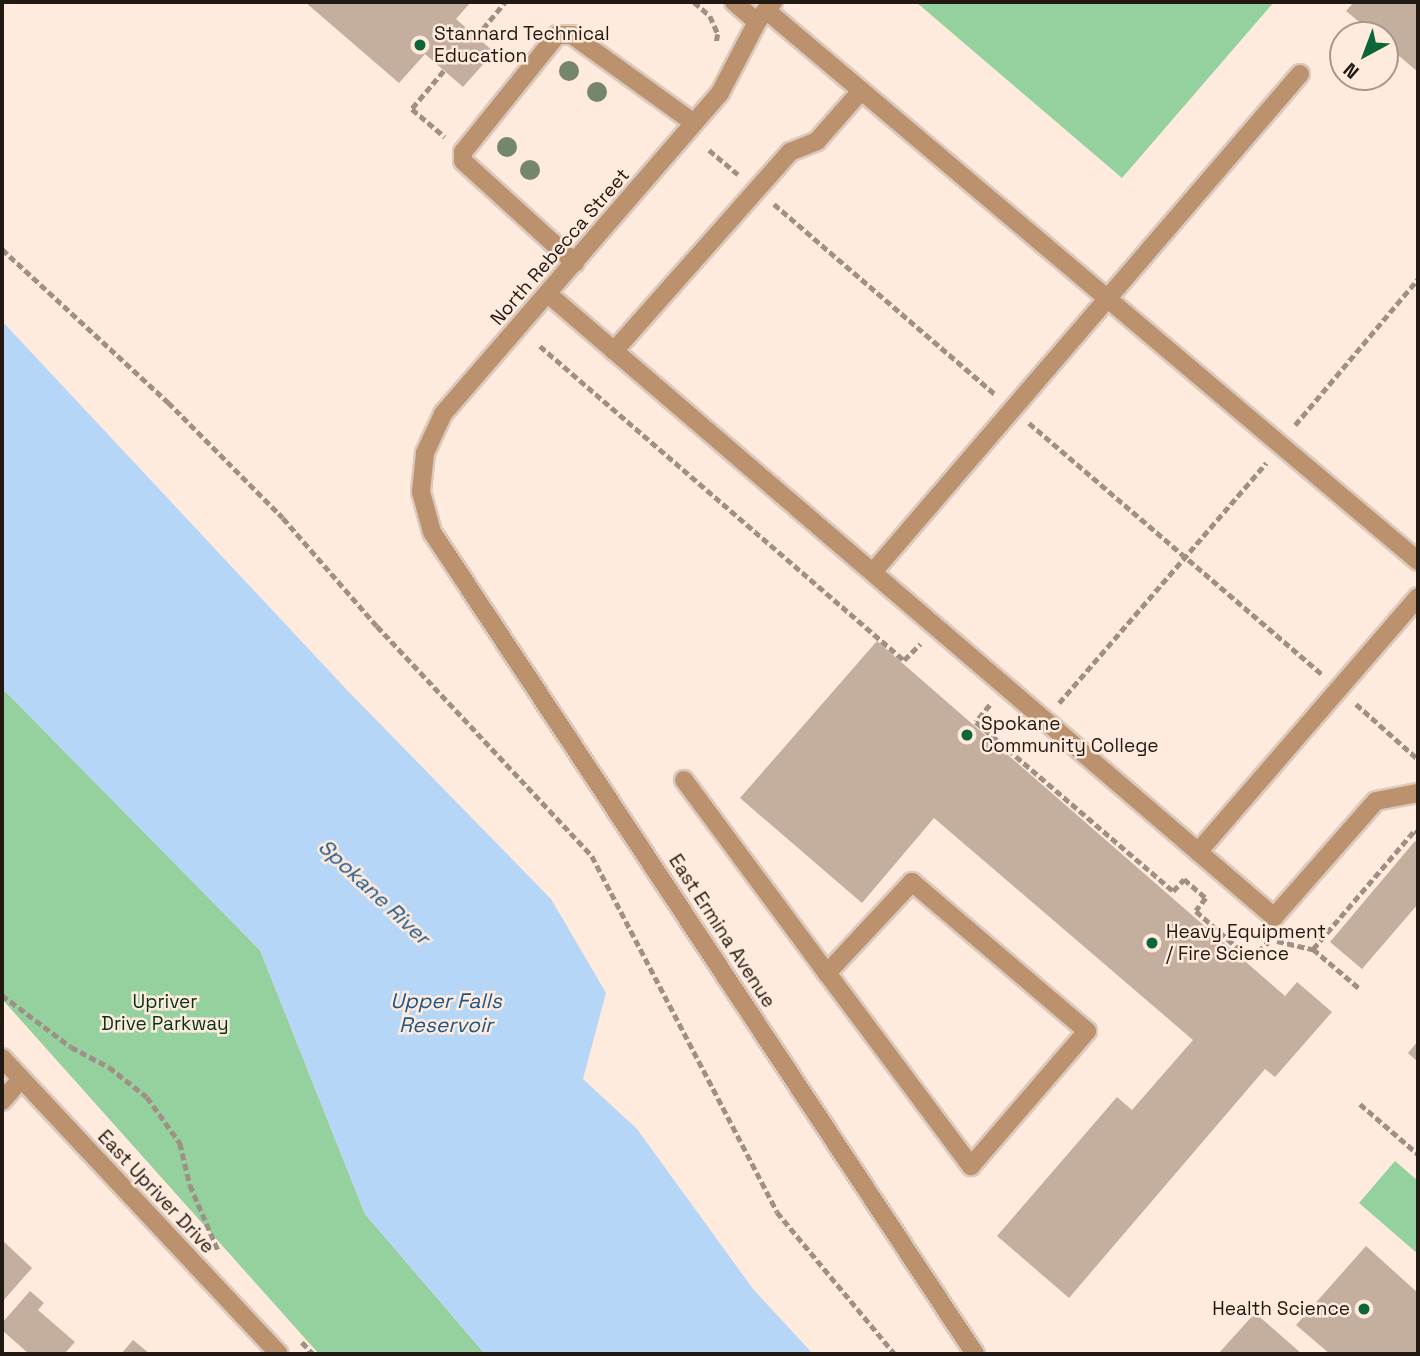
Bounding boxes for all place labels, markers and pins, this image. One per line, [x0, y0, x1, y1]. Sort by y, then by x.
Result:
place label: Stannard Technical Education [434, 23, 610, 67]
marker: Stannard Technical Education [412, 37, 428, 53]
place label: Spokane Community College [981, 713, 1159, 757]
marker: Spokane Community College [959, 727, 975, 743]
place label: Heavy Equipment / Fire Science [1166, 921, 1326, 965]
marker: Heavy Equipment / Fire Science [1144, 935, 1160, 951]
place label: Health Science [1212, 1298, 1350, 1320]
marker: Health Science [1356, 1301, 1372, 1317]

